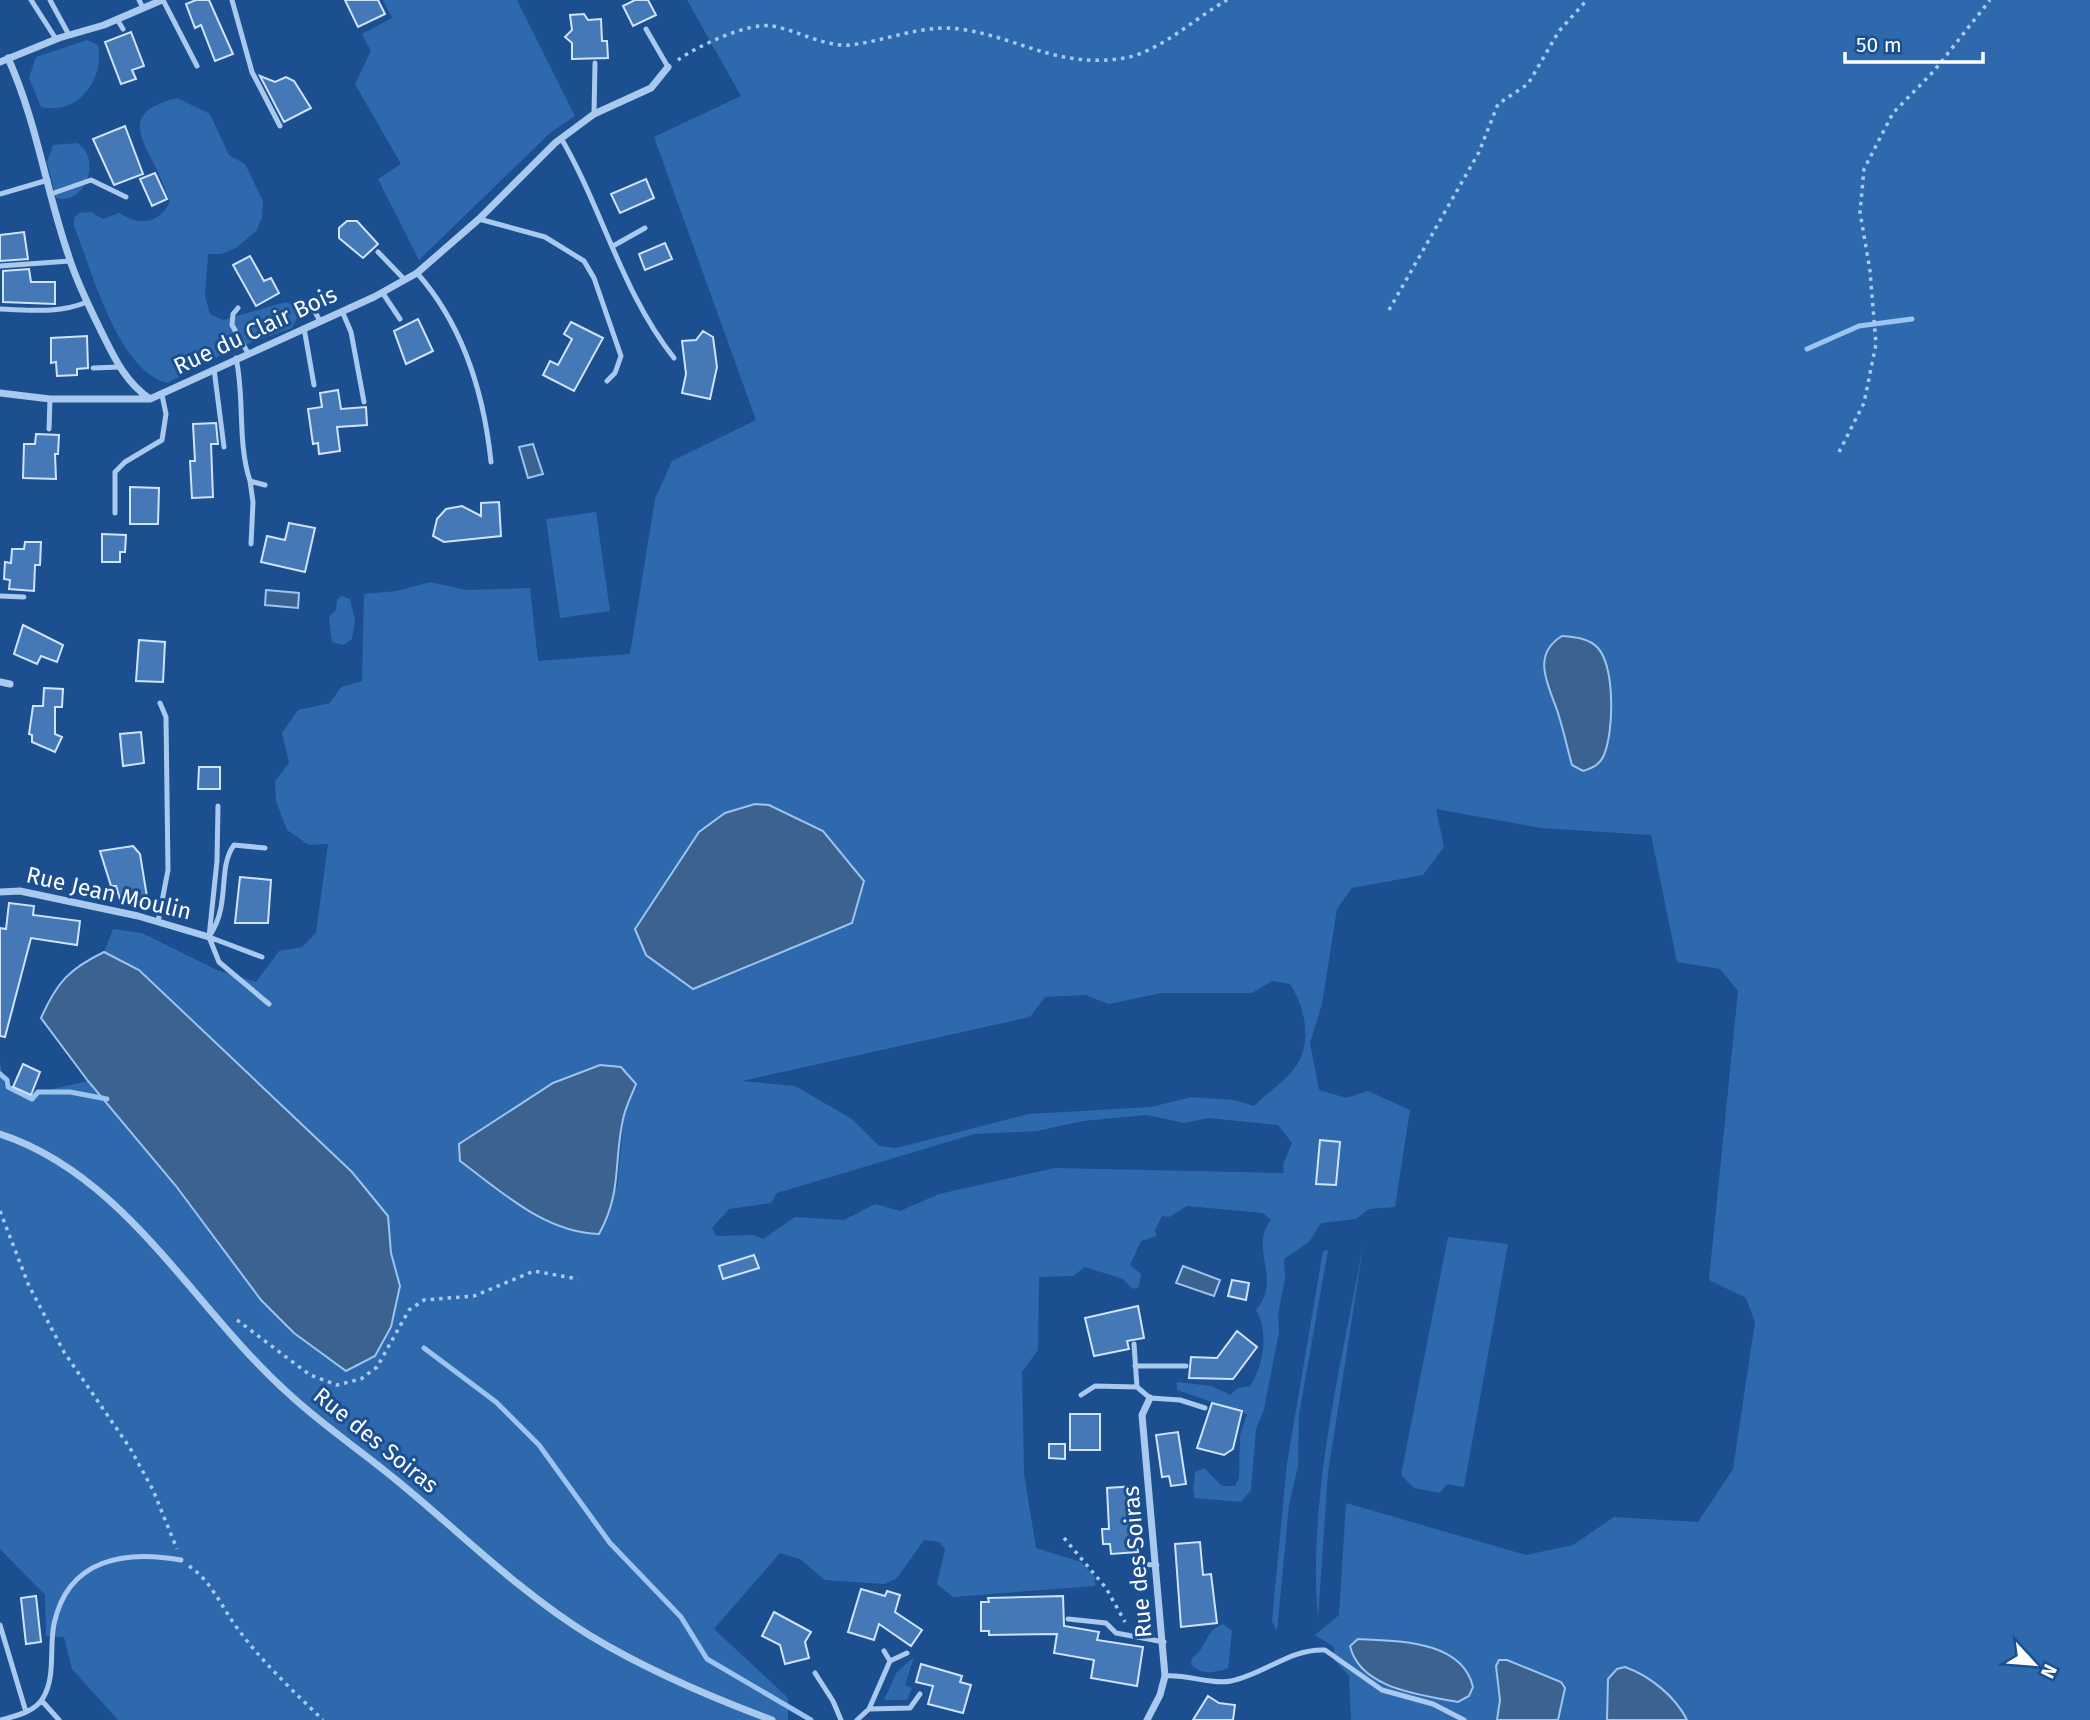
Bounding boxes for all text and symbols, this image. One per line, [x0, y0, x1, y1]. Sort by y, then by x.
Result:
scale bar [1845, 21, 1983, 65]
text: 50 m [1856, 32, 1902, 58]
street label: Rue du Clair Bois [169, 280, 341, 380]
street label: Rue Jean Moulin [24, 860, 194, 926]
street label: Rue des Soiras [308, 1381, 444, 1499]
street label: Rue des Soiras [1116, 1485, 1158, 1639]
north arrow [1999, 1629, 2069, 1699]
text: N [2036, 1661, 2062, 1682]

